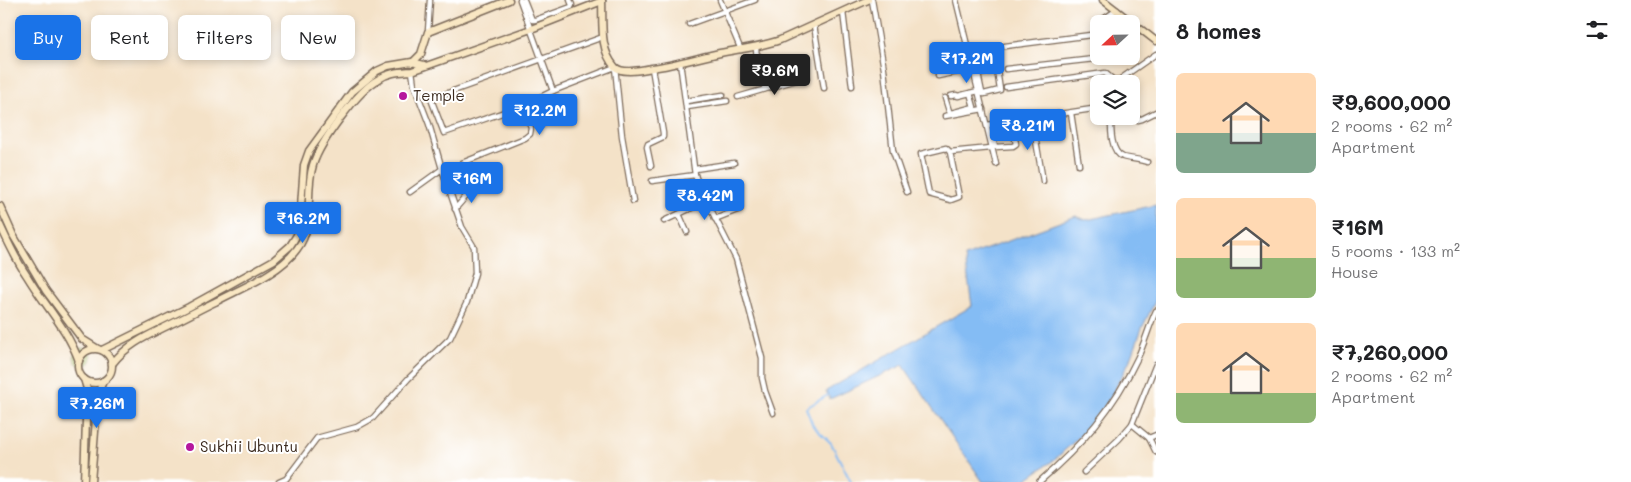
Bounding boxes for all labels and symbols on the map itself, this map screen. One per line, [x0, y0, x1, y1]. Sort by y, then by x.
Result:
north arrow [1090, 15, 1140, 65]
pin: ₹17.2M [926, 42, 1008, 84]
pin: ₹9.6M [740, 54, 810, 96]
place label: Temple [413, 85, 465, 105]
marker: Temple [397, 90, 409, 102]
pin: ₹12.2M [499, 94, 581, 136]
pin: ₹8.21M [987, 108, 1069, 151]
pin: ₹16M [442, 162, 502, 204]
pin: ₹8.42M [664, 178, 746, 221]
pin: ₹16.2M [262, 202, 344, 244]
pin: ₹7.26M [56, 386, 138, 429]
place label: Sukhii Ubuntu [200, 436, 298, 456]
marker: Sukhii Ubuntu [184, 441, 196, 453]

